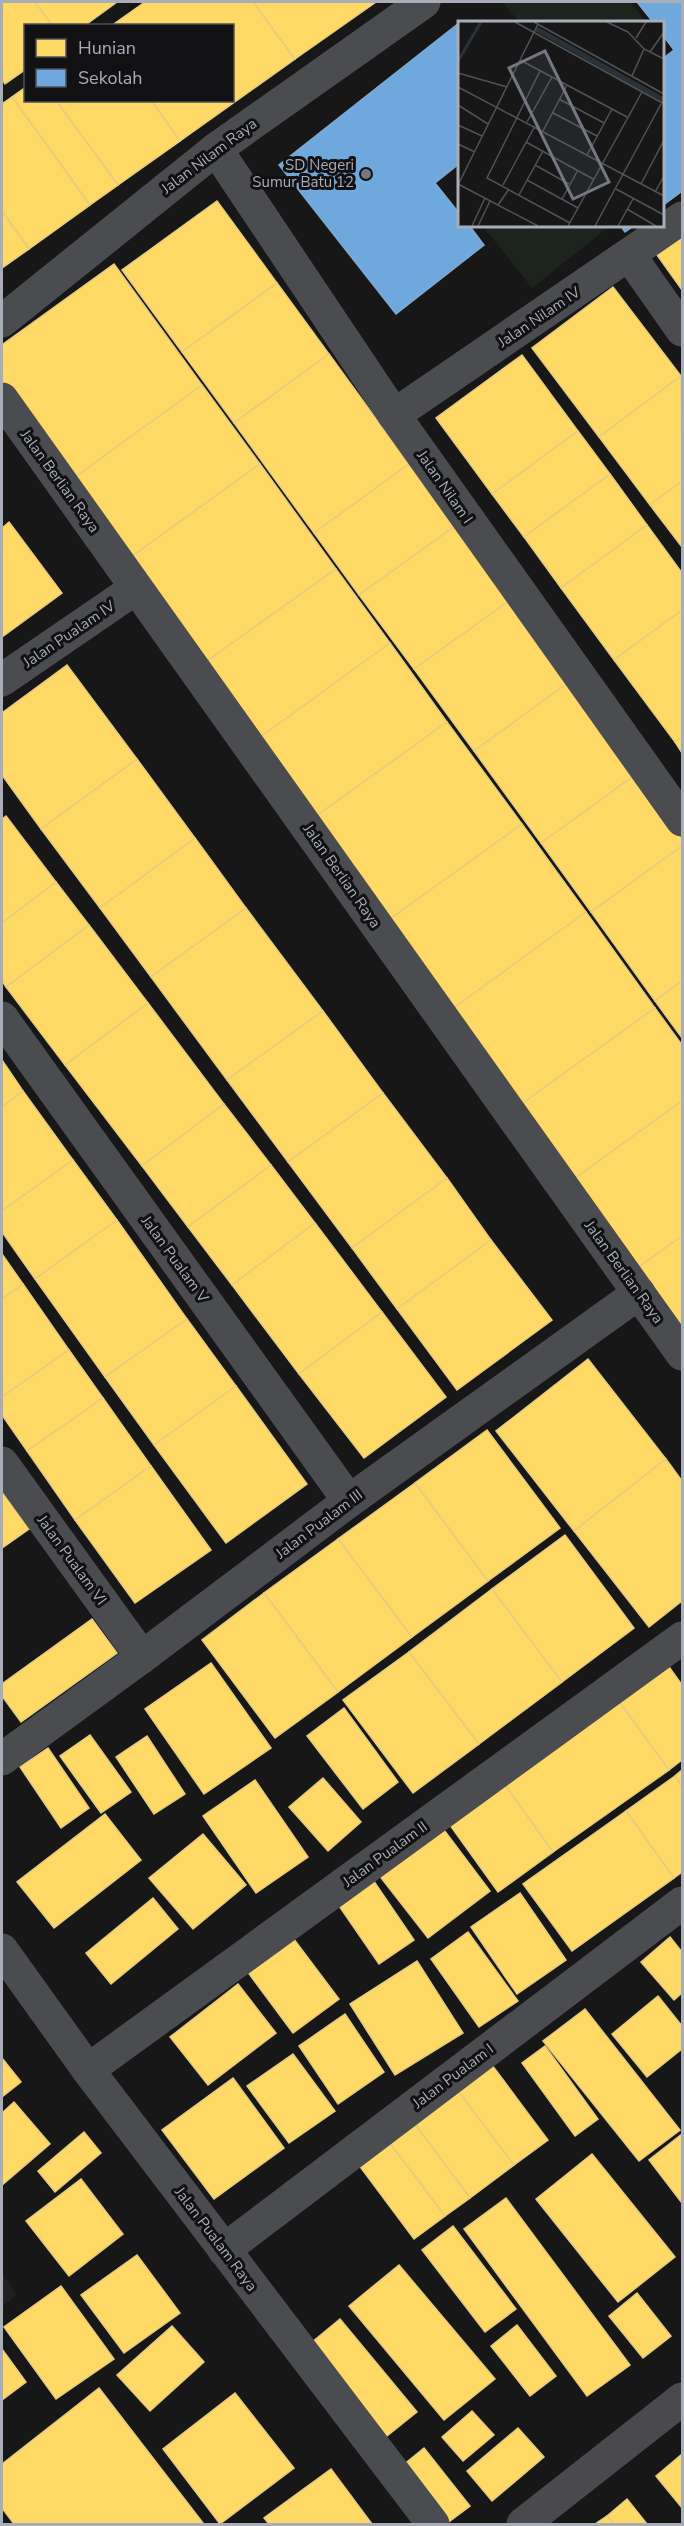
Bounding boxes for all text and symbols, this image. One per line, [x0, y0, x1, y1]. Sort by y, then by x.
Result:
inset map [458, 21, 663, 226]
legend [24, 24, 234, 102]
text: Hunian [78, 36, 136, 60]
text: Sekolah [78, 66, 143, 90]
street label: Jalan Nilam Raya [156, 114, 261, 199]
place label: SD Negeri Sumur Batu 12 [252, 155, 354, 192]
marker: SD Negeri Sumur Batu 12 [359, 167, 373, 181]
street label: Jalan Nilam IV [493, 282, 585, 353]
street label: Jalan Berlian Raya [15, 425, 104, 537]
street label: Jalan Nilam I [412, 446, 478, 528]
street label: Jalan Pualam IV [18, 596, 119, 673]
street label: Jalan Berlian Raya [298, 819, 385, 932]
street label: Jalan Pualam V [136, 1211, 214, 1307]
street label: Jalan Berlian Raya [579, 1216, 668, 1328]
street label: Jalan Pualam III [271, 1485, 367, 1564]
street label: Jalan Pualam VI [32, 1510, 111, 1609]
street label: Jalan Pualam II [338, 1816, 431, 1892]
street label: Jalan Pualam I [408, 2039, 497, 2114]
street label: Jalan Pualam Raya [170, 2182, 262, 2295]

